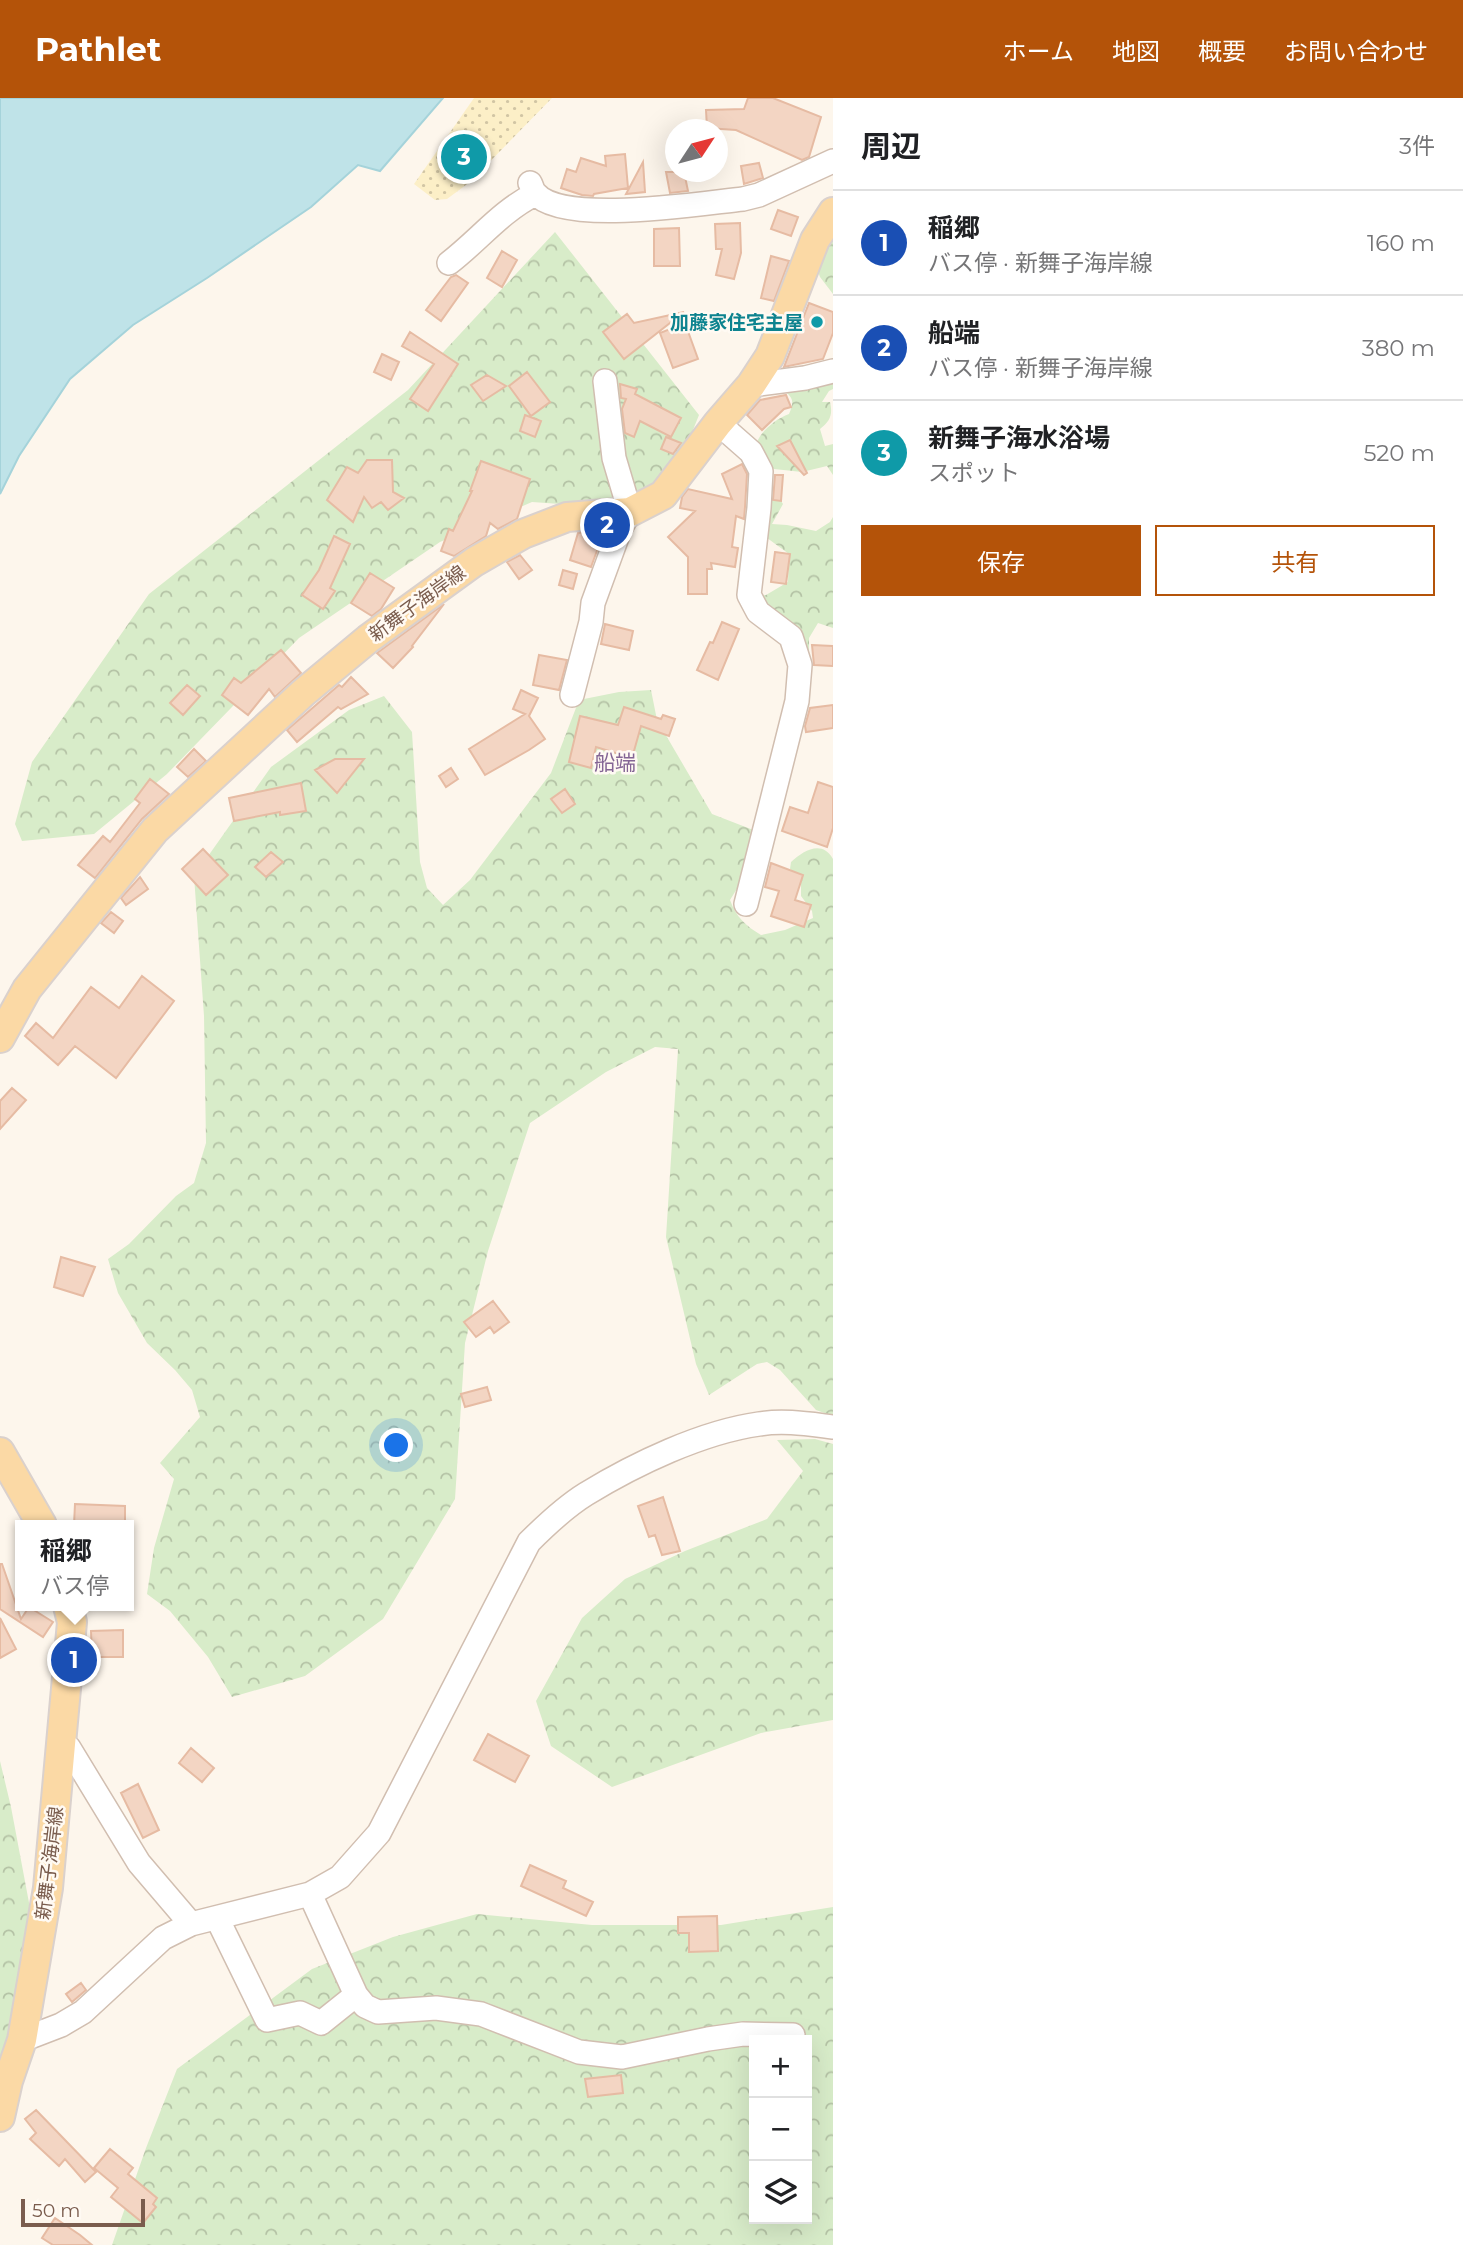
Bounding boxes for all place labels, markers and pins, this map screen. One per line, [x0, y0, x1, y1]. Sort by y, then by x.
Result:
pin: 3 [441, 131, 487, 183]
place label: 加藤家住宅主屋 [670, 311, 803, 334]
marker: 加藤家住宅主屋 [809, 314, 825, 330]
pin: 2 [584, 499, 630, 551]
pin: 1 [51, 1634, 97, 1686]

